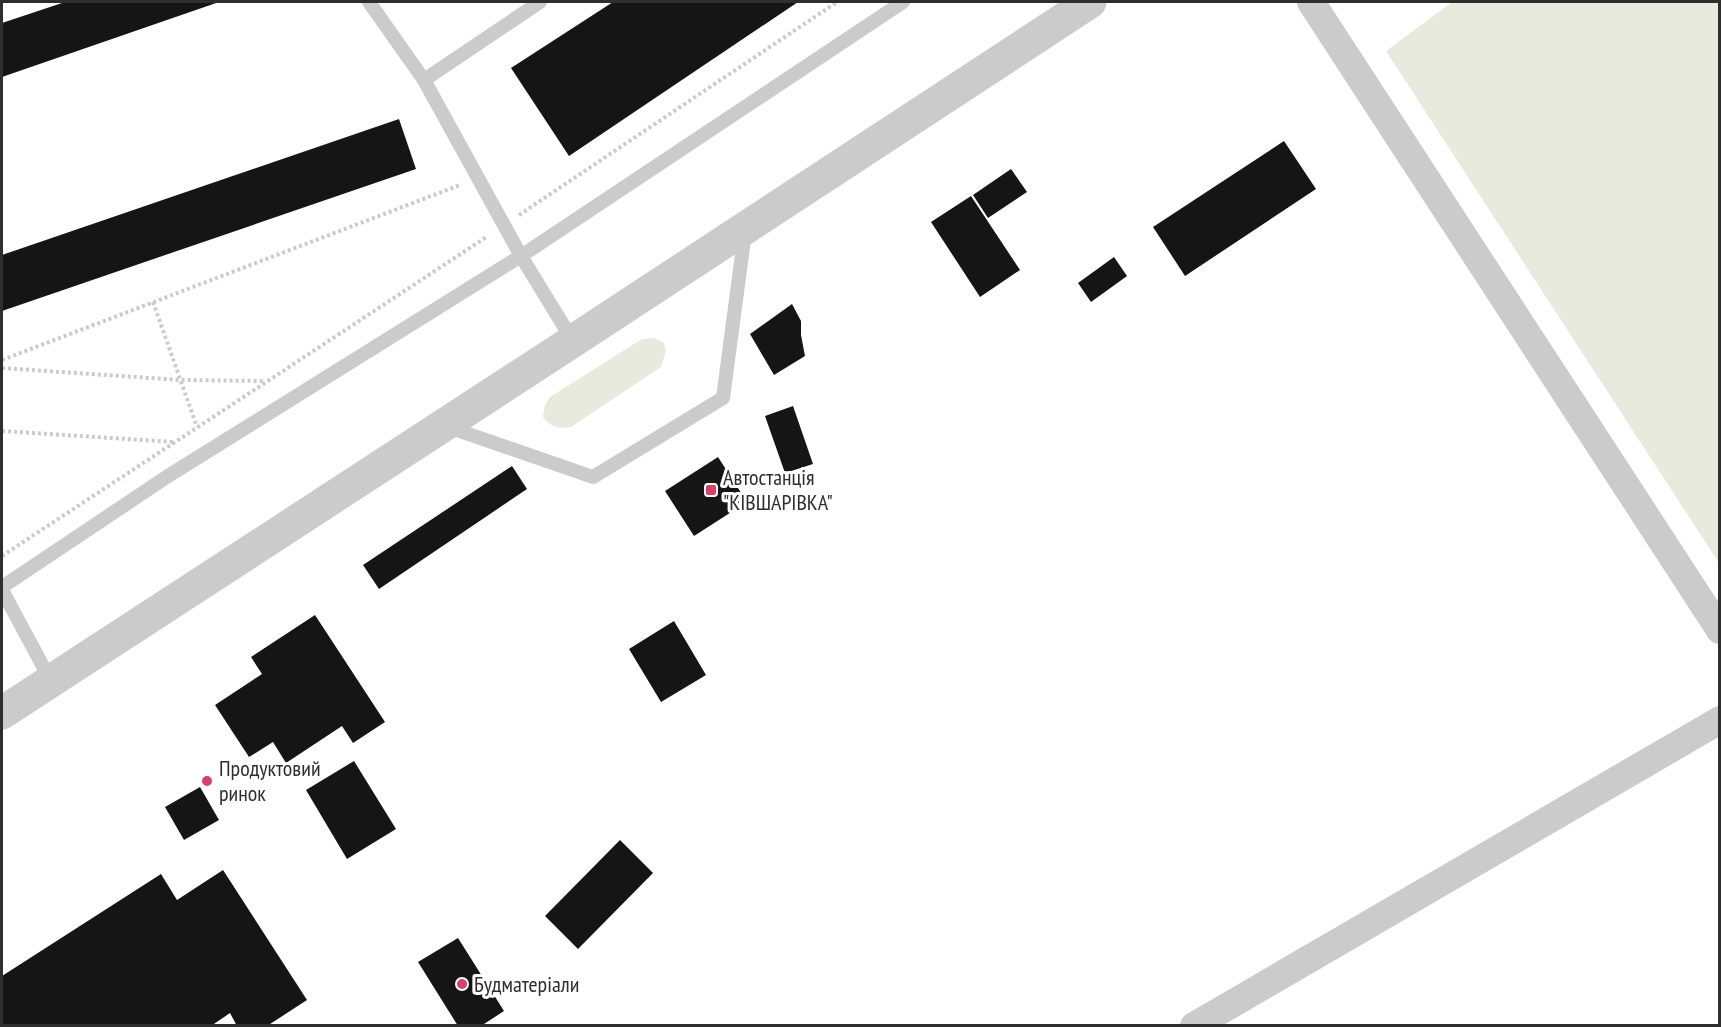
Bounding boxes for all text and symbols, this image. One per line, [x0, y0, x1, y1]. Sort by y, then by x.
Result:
place label: Автостанція "КІВШАРІВКА" [723, 463, 833, 516]
marker: Автостанція "КІВШАРІВКА" [704, 483, 718, 497]
place label: Продуктовий ринок [219, 754, 321, 807]
marker: Продуктовий ринок [200, 774, 214, 788]
place label: Будматеріали [474, 970, 579, 998]
marker: Будматеріали [455, 977, 469, 991]

